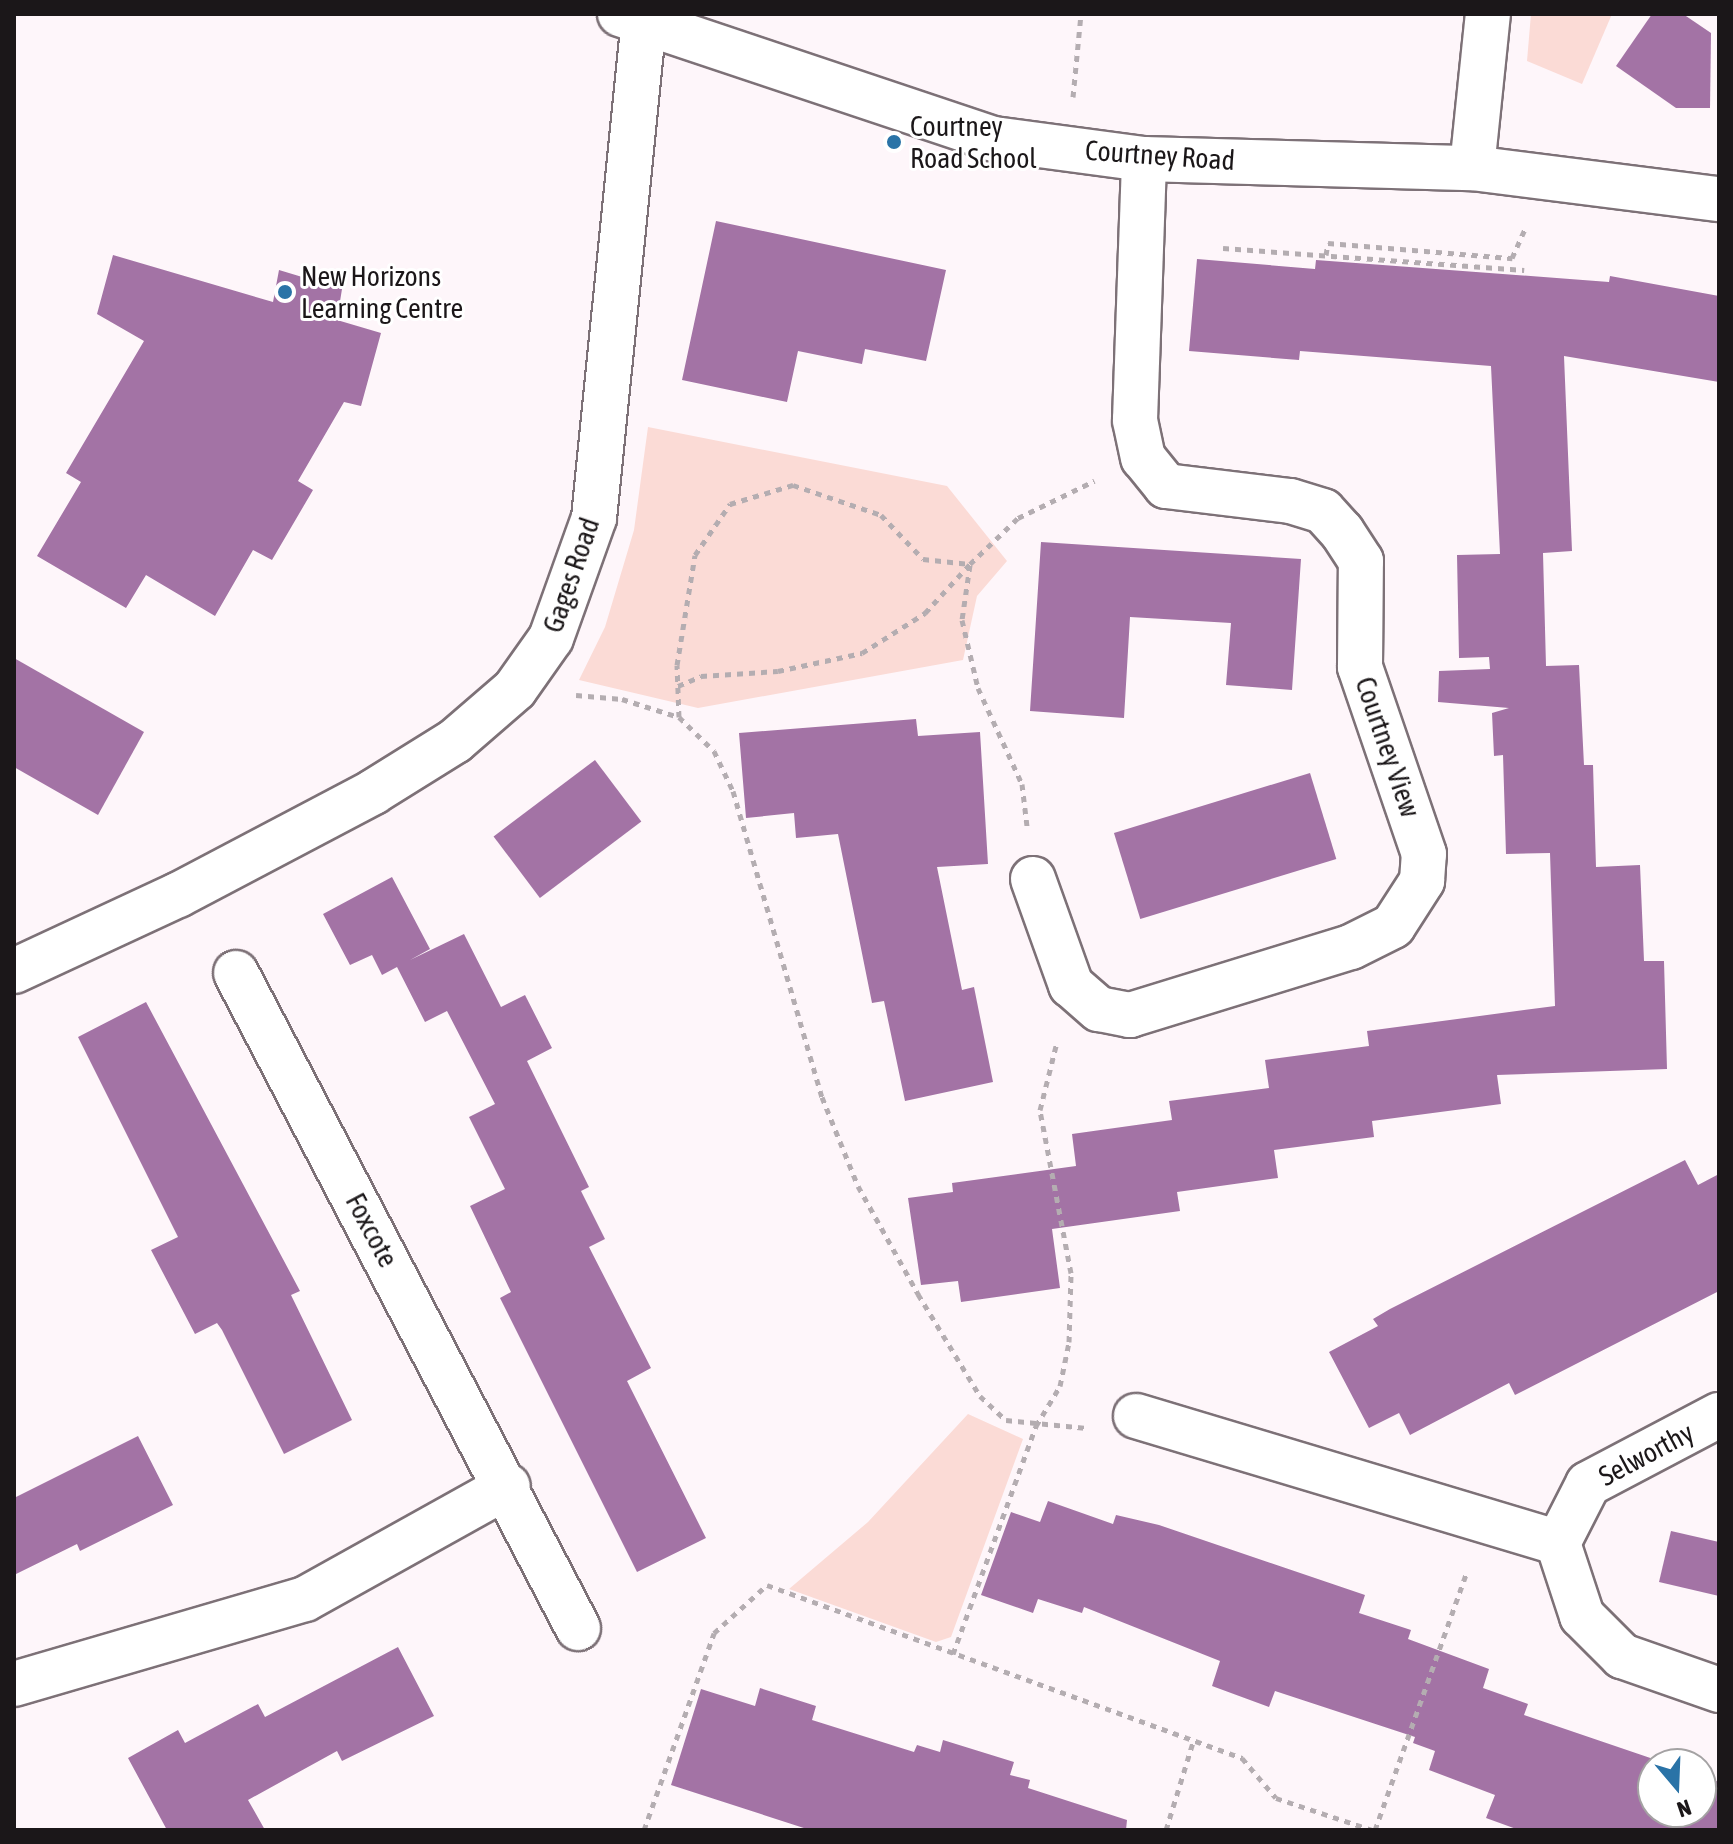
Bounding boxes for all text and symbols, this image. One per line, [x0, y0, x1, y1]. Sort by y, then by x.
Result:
place label: Courtney Road School [910, 109, 1037, 175]
marker: Courtney Road School [885, 133, 903, 151]
street label: Courtney Road [1084, 133, 1236, 177]
place label: New Horizons Learning Centre [301, 259, 463, 325]
marker: New Horizons Learning Centre [276, 283, 294, 301]
street label: Gages Road [536, 513, 606, 637]
street label: Courtney View [1348, 672, 1428, 822]
street label: Foxcote [339, 1187, 405, 1273]
street label: Selworthy [1593, 1415, 1699, 1493]
north arrow [1637, 1748, 1717, 1828]
text: N [1674, 1794, 1695, 1823]

